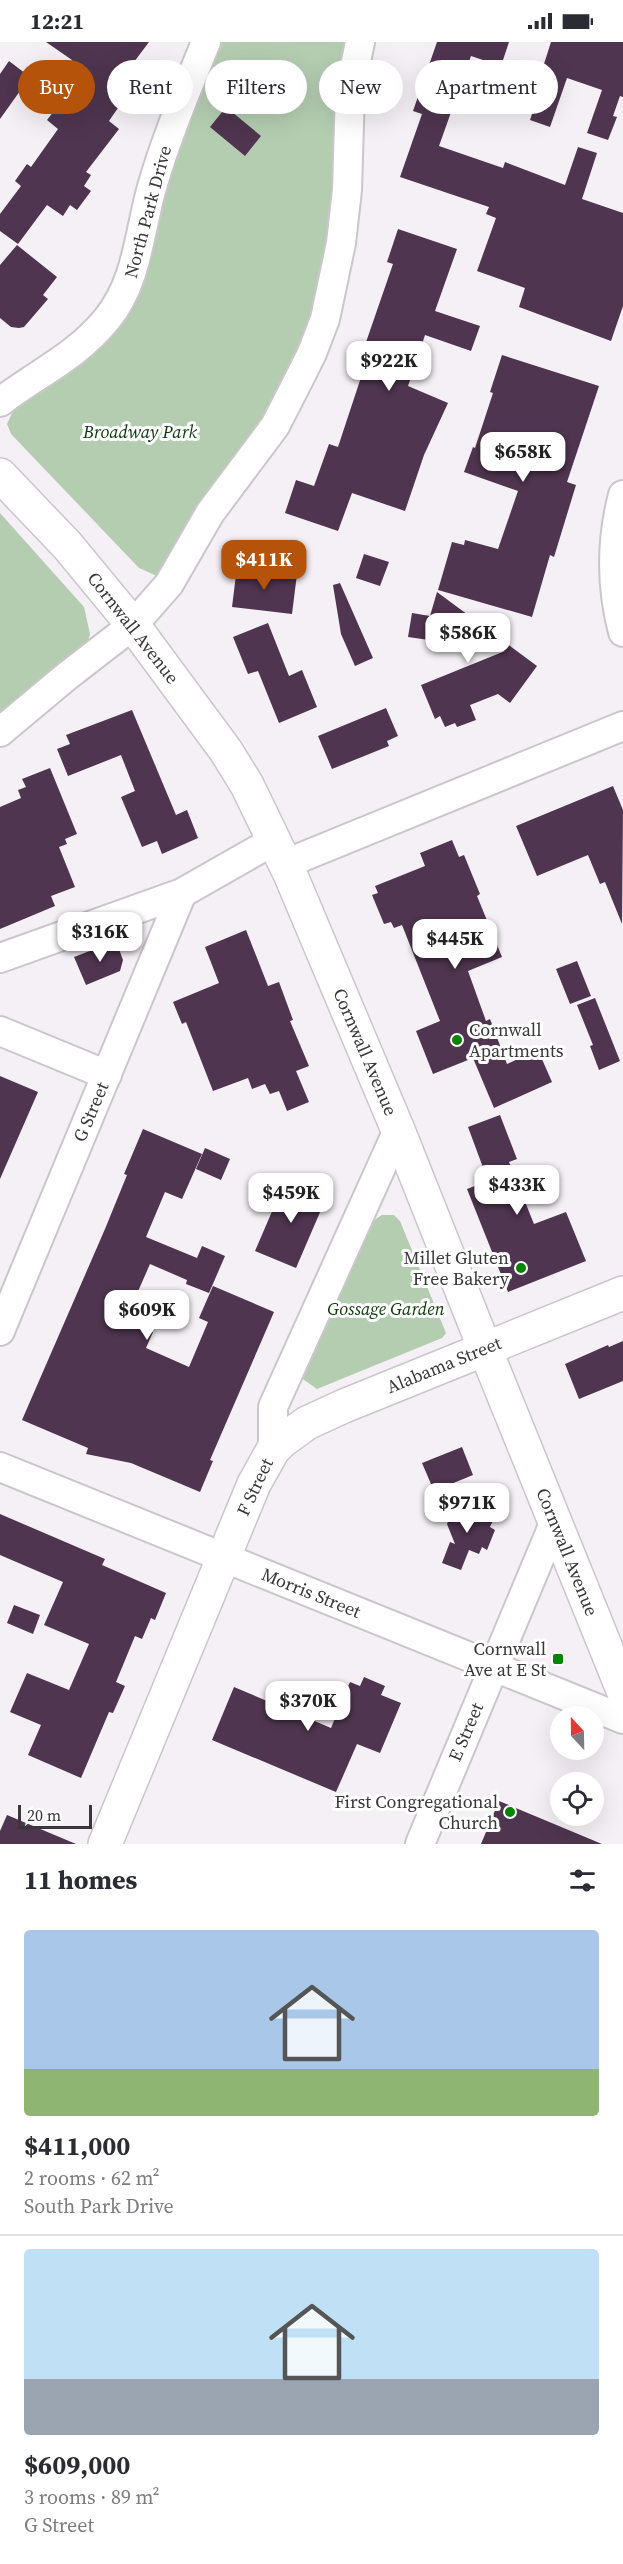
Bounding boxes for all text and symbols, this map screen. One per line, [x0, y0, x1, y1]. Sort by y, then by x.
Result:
text: 12:21 [30, 6, 84, 36]
chip: Buy [18, 60, 95, 114]
chip: Rent [107, 60, 193, 114]
chip: Filters [205, 60, 307, 114]
chip: New [319, 60, 403, 114]
chip: Apartment [415, 60, 558, 114]
street label: North Park Drive [118, 143, 177, 281]
pin: $922K [347, 341, 431, 392]
text: $922K [360, 346, 418, 374]
park label: Broadway Park [82, 419, 198, 444]
pin: $658K [481, 432, 565, 483]
text: $658K [494, 437, 552, 465]
pin: $411K [222, 540, 306, 591]
text: $411K [235, 545, 293, 573]
street label: Cornwall Avenue [82, 566, 185, 689]
pin: $586K [426, 613, 510, 664]
text: $586K [439, 618, 497, 646]
pin: $316K [58, 912, 142, 963]
text: $316K [71, 917, 129, 945]
pin: $445K [413, 919, 497, 970]
text: $445K [426, 924, 484, 952]
street label: Cornwall Avenue [327, 984, 404, 1119]
place label: Cornwall Apartments [469, 1017, 564, 1063]
marker: Cornwall Apartments [450, 1033, 464, 1047]
street label: G Street [67, 1078, 114, 1146]
pin: $433K [475, 1165, 559, 1216]
text: $433K [488, 1170, 546, 1198]
pin: $459K [249, 1173, 333, 1224]
text: $459K [262, 1178, 320, 1206]
place label: Millet Gluten Free Bakery [404, 1245, 510, 1291]
marker: Millet Gluten Free Bakery [514, 1261, 528, 1275]
pin: $609K [105, 1290, 189, 1341]
text: $609K [118, 1295, 176, 1323]
park label: Gossage Garden [327, 1296, 445, 1321]
street label: Alabama Street [383, 1330, 505, 1399]
street label: F Street [230, 1454, 279, 1520]
pin: $971K [425, 1483, 509, 1534]
street label: Cornwall Avenue [530, 1484, 605, 1619]
text: $971K [438, 1488, 496, 1516]
street label: Morris Street [258, 1561, 365, 1624]
place label: Cornwall Ave at E St [464, 1636, 546, 1682]
marker: Cornwall Ave at E St [551, 1652, 565, 1666]
pin: $370K [266, 1681, 350, 1732]
text: $370K [279, 1686, 337, 1714]
street label: E Street [442, 1698, 489, 1765]
north arrow [550, 1706, 604, 1760]
map controls [550, 1706, 604, 1826]
button: locate [550, 1772, 604, 1826]
place label: First Congregational Church [334, 1789, 498, 1835]
scale bar [18, 1802, 92, 1830]
text: 20 m [27, 1804, 61, 1826]
marker: First Congregational Church [503, 1805, 517, 1819]
text: 11 homes [24, 1862, 137, 1898]
icon: filters [566, 1864, 599, 1897]
icon: home [258, 1969, 366, 2077]
text: $411,000 [24, 2128, 130, 2164]
text: 2 rooms · 62 m² [24, 2164, 160, 2192]
text: South Park Drive [24, 2192, 174, 2220]
icon: home [258, 2288, 366, 2396]
text: $609,000 [24, 2447, 130, 2483]
text: 3 rooms · 89 m² [24, 2483, 160, 2511]
text: G Street [24, 2511, 94, 2539]

